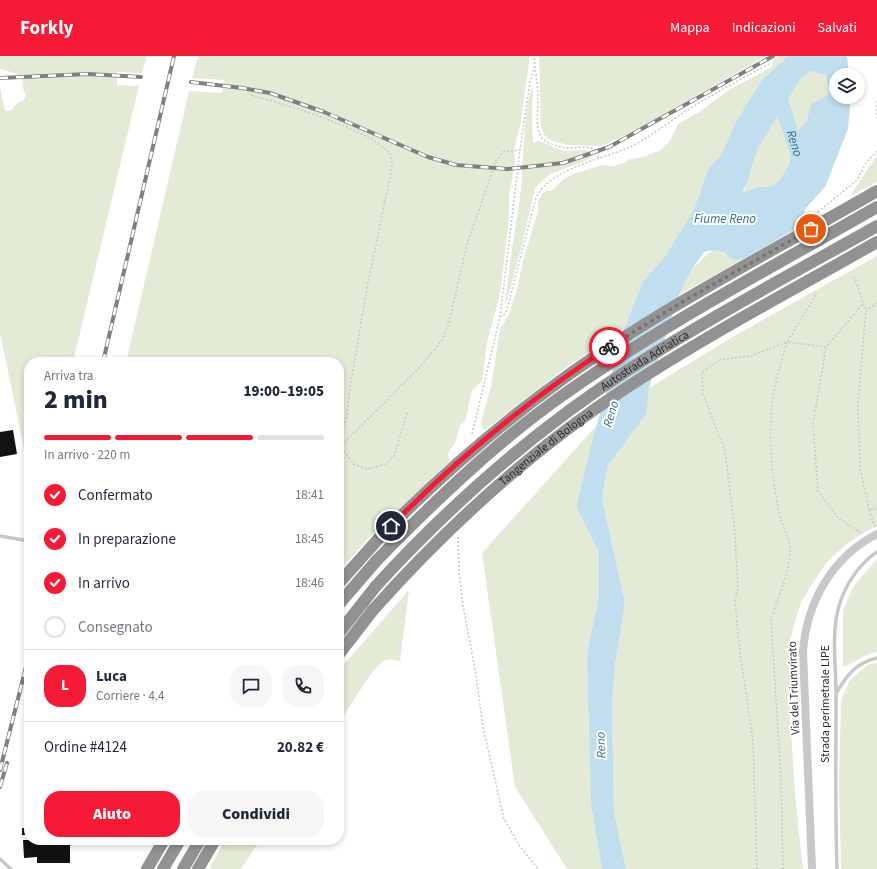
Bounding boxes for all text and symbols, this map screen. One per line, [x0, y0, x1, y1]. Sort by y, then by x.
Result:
text: Forkly [20, 15, 73, 42]
text: Mappa [670, 18, 710, 38]
text: Indicazioni [732, 18, 796, 38]
text: Salvati [818, 18, 857, 38]
map controls [829, 68, 865, 104]
button: layers [829, 68, 865, 104]
water label: Reno [782, 128, 807, 159]
water label: Fiume Reno [694, 210, 756, 228]
pin [794, 212, 828, 246]
icon: bag [800, 218, 822, 240]
street label: Autostrada Adriatica [597, 326, 692, 395]
courier [589, 327, 629, 367]
icon: bike [598, 336, 620, 358]
text: Arriva tra [44, 367, 93, 385]
text: 2 min [44, 381, 108, 418]
text: 19:00–19:05 [243, 381, 324, 402]
water label: Reno [598, 398, 624, 429]
street label: Tangenziale di Bologna [495, 404, 597, 490]
text: In arrivo · 220 m [44, 446, 130, 464]
icon: check [44, 484, 66, 506]
text: Confermato [78, 485, 153, 506]
text: 18:41 [295, 486, 324, 504]
pin [374, 509, 408, 543]
icon: home [380, 515, 402, 537]
icon: check [44, 528, 66, 550]
text: In preparazione [78, 529, 176, 550]
text: 18:45 [295, 530, 324, 548]
icon: check [44, 572, 66, 594]
text: In arrivo [78, 573, 130, 594]
text: 18:46 [295, 574, 324, 592]
text: Consegnato [78, 617, 153, 638]
street label: Via del Triumvirato [784, 641, 804, 735]
street label: Strada perimetrale LIPE [817, 645, 834, 763]
button: chat [230, 665, 272, 707]
button: phone [282, 665, 324, 707]
text: Luca [96, 666, 127, 687]
text: L [61, 675, 69, 696]
text: Corriere · 4.4 [96, 687, 165, 705]
water label: Reno [592, 731, 610, 759]
text: Ordine #4124 [44, 737, 127, 758]
text: 20.82 € [277, 737, 324, 758]
button: Aiuto [44, 791, 180, 837]
button: Condividi [188, 791, 324, 837]

